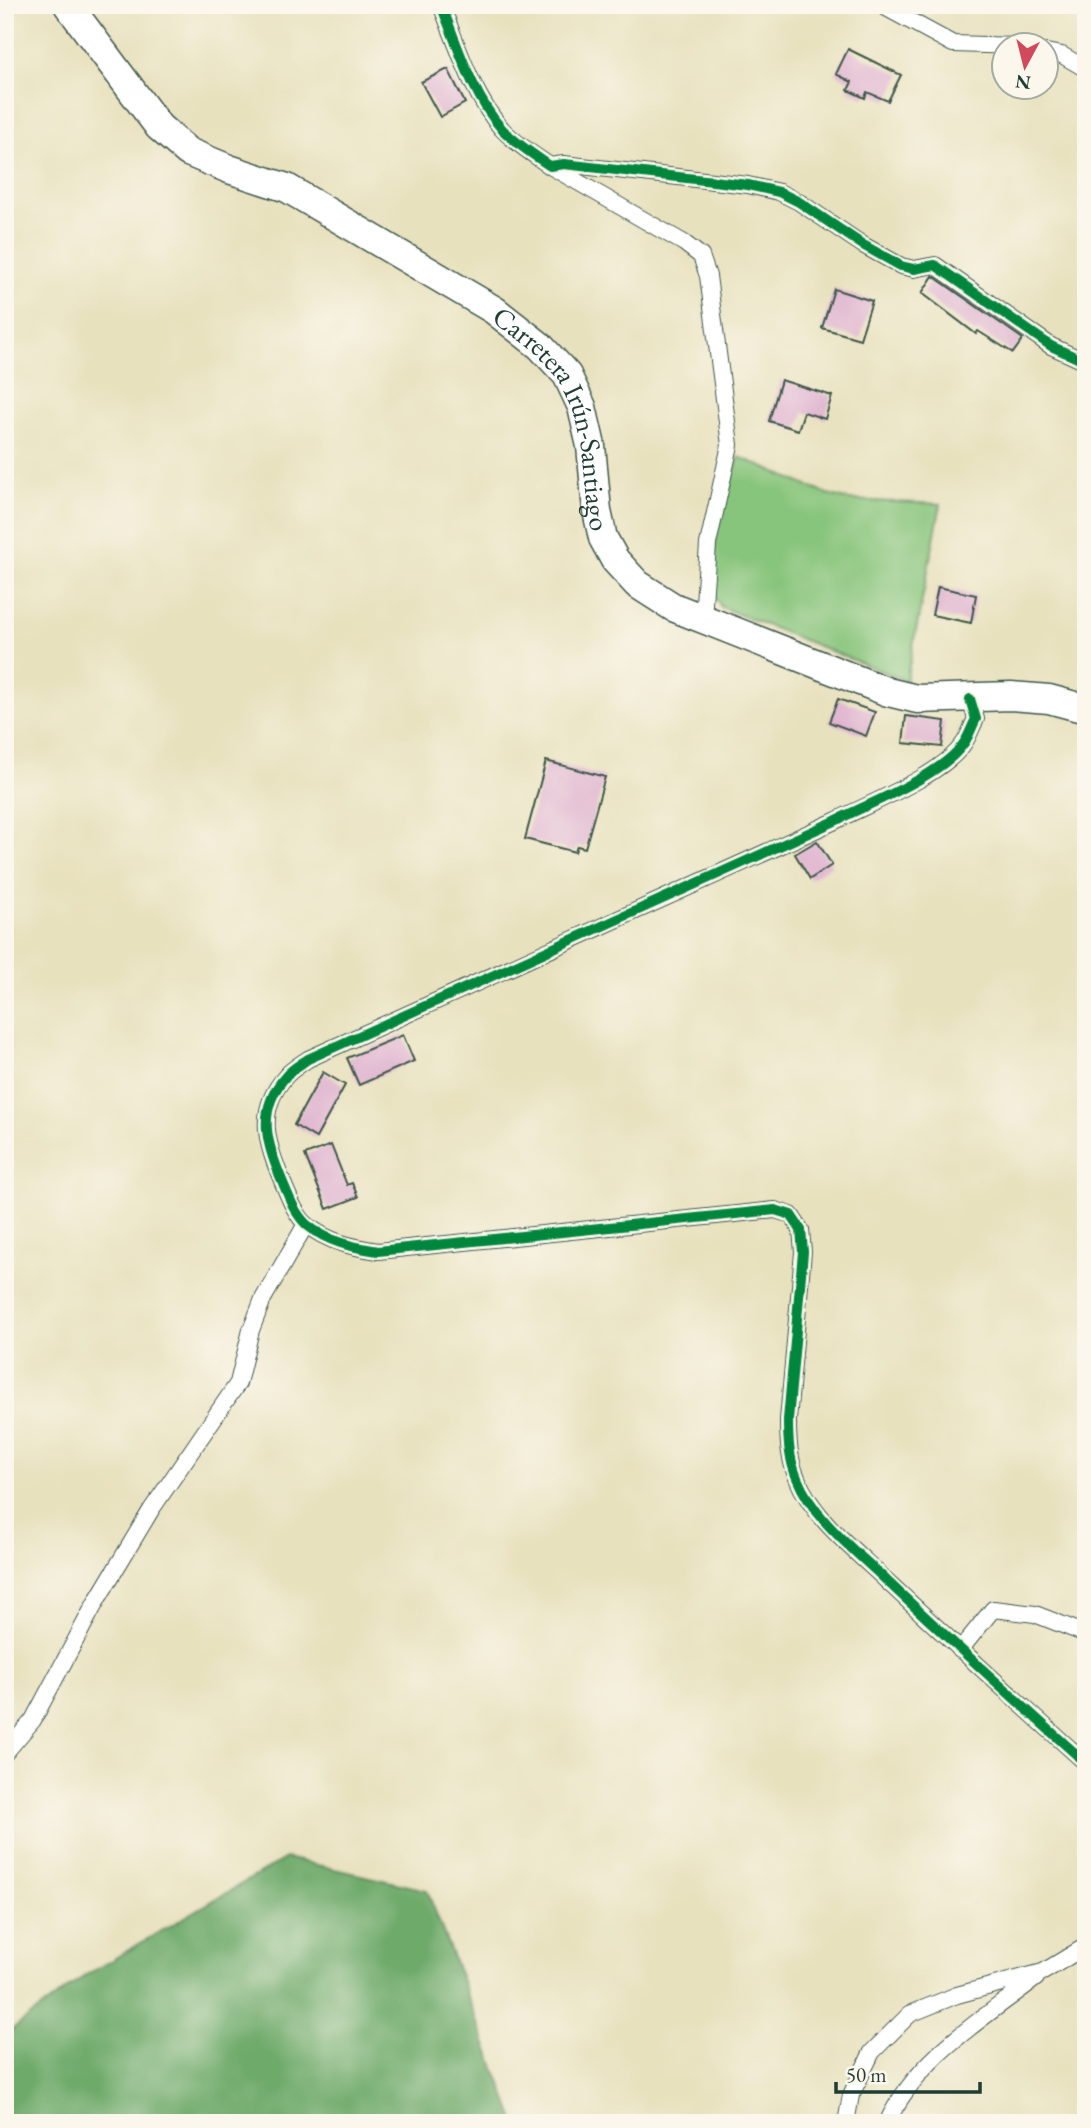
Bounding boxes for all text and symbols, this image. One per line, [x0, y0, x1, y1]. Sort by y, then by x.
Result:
north arrow [990, 32, 1060, 102]
text: N [1013, 69, 1032, 96]
street label: Carretera Irún-Santiago [486, 298, 619, 534]
scale bar [836, 2051, 979, 2095]
text: 50 m [846, 2061, 887, 2088]

